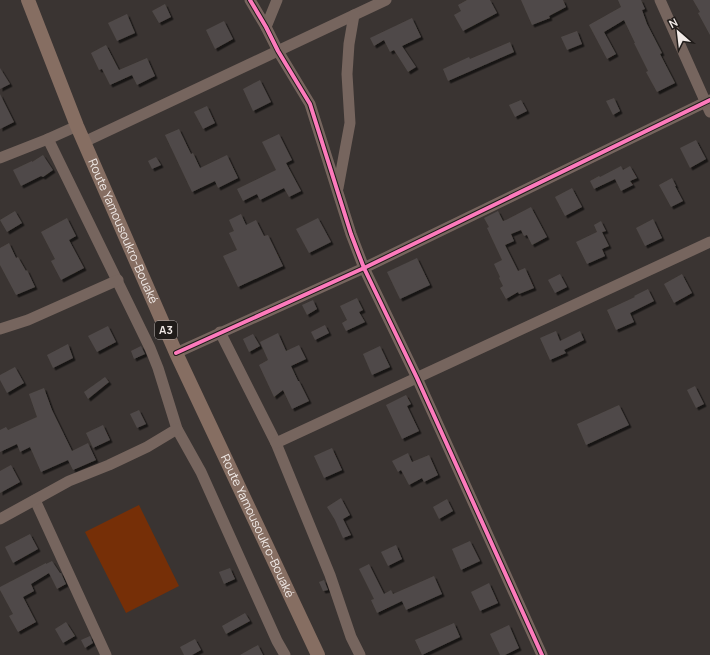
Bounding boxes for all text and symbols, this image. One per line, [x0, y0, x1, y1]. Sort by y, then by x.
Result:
north arrow [658, 12, 698, 52]
text: N [666, 14, 680, 31]
street label: Route Yamousoukro-Bouaké [84, 156, 162, 306]
road number: A3 [155, 321, 177, 339]
street label: Route Yamousoukro-Bouaké [217, 451, 299, 600]

